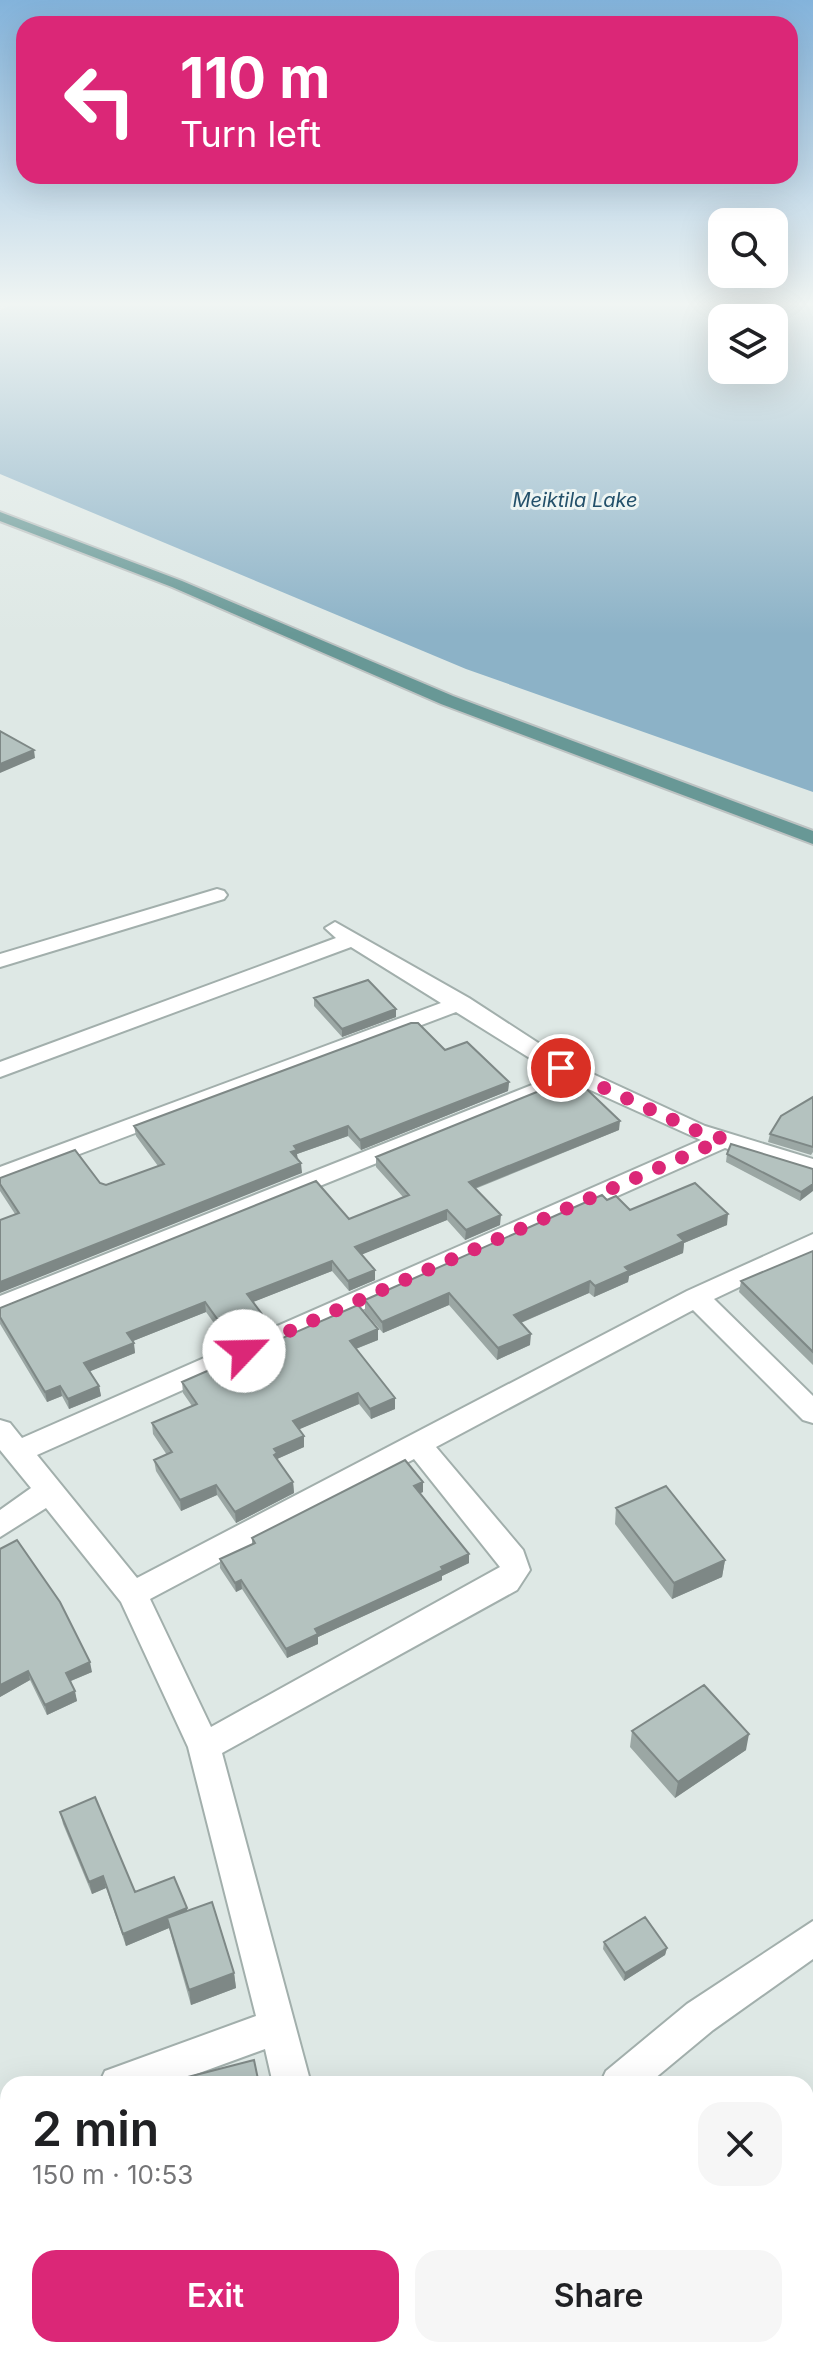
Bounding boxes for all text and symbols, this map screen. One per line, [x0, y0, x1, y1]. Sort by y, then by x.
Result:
text: 110 m [180, 44, 330, 112]
icon: left [48, 48, 152, 152]
text: Turn left [180, 112, 321, 156]
map controls [708, 208, 788, 384]
button: search [708, 208, 788, 288]
button: layers [708, 304, 788, 384]
water label: Meiktila Lake [512, 488, 638, 512]
pin [527, 1034, 595, 1102]
icon: arrive [539, 1046, 583, 1090]
position arrow [202, 1309, 286, 1393]
text: 2 min [32, 2099, 159, 2158]
button: close [698, 2102, 782, 2186]
text: 150 m · 10:53 [32, 2159, 193, 2190]
button: Exit [32, 2250, 399, 2342]
button: Share [415, 2250, 782, 2342]

